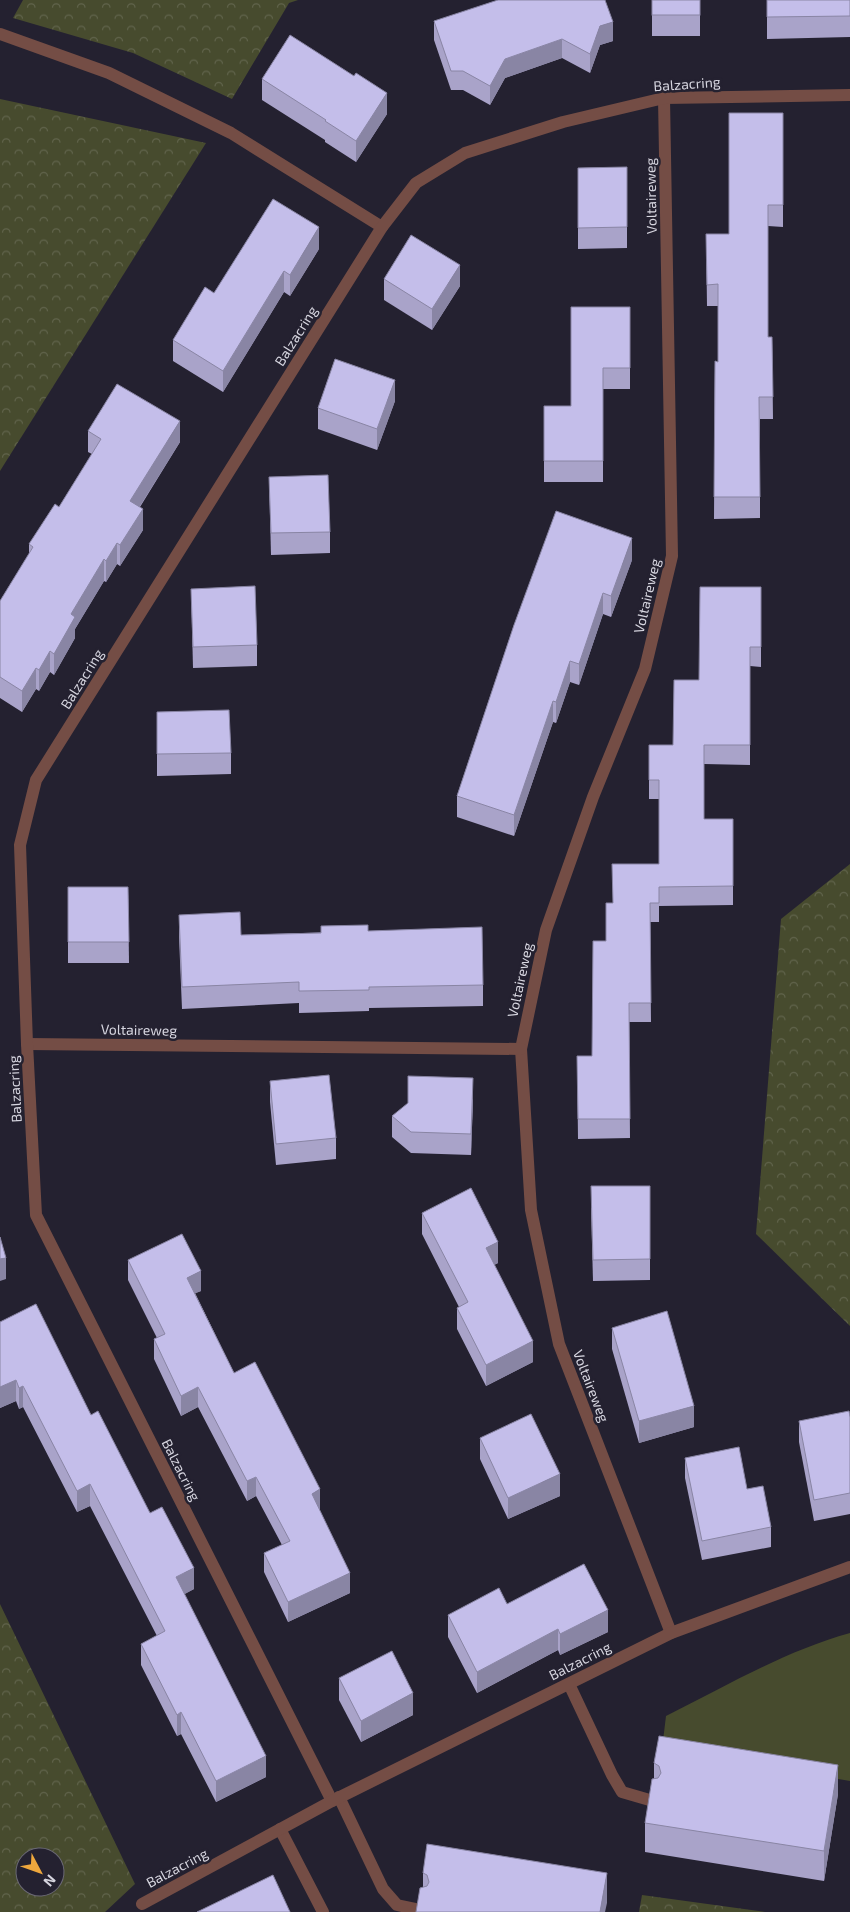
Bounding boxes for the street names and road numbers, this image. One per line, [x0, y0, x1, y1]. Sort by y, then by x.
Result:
street label: Balzacring [653, 73, 721, 94]
street label: Voltaireweg [641, 158, 660, 234]
street label: Balzacring [271, 303, 321, 369]
street label: Voltaireweg [630, 557, 663, 635]
street label: Balzacring [57, 646, 107, 712]
street label: Voltaireweg [503, 941, 536, 1019]
street label: Voltaireweg [101, 1020, 177, 1039]
street label: Balzacring [4, 1055, 25, 1123]
street label: Voltaireweg [570, 1347, 613, 1425]
street label: Balzacring [159, 1436, 204, 1504]
street label: Balzacring [546, 1638, 614, 1683]
street label: Balzacring [143, 1844, 211, 1891]

